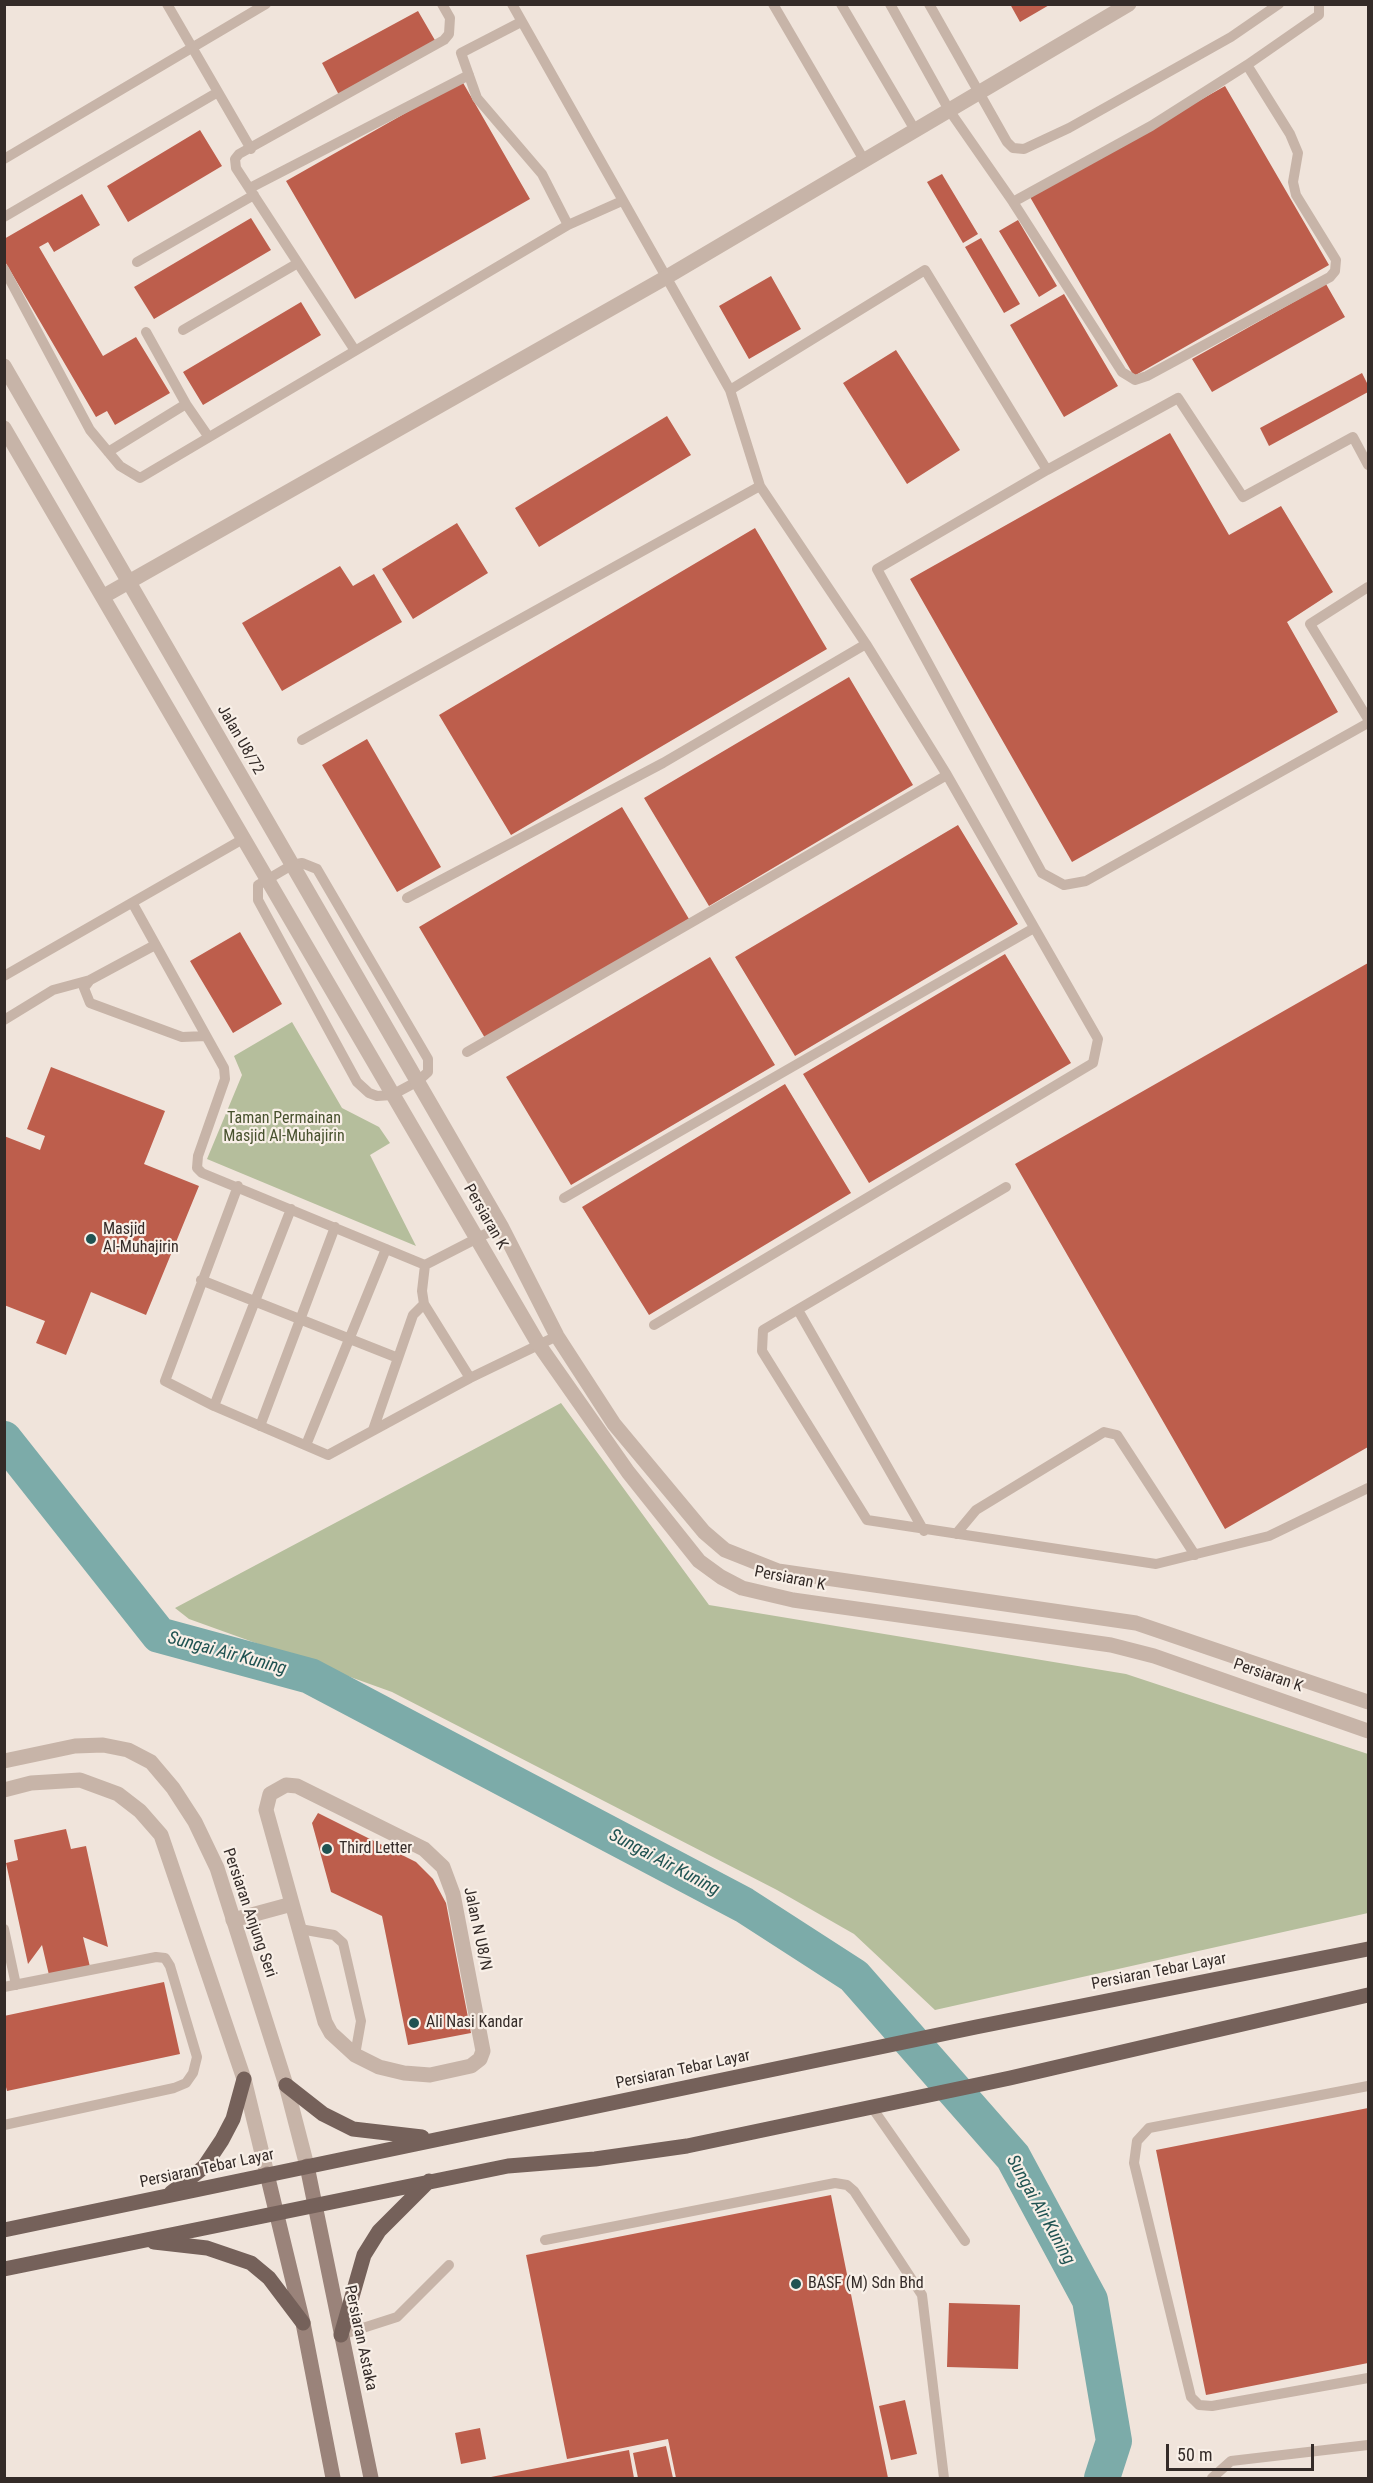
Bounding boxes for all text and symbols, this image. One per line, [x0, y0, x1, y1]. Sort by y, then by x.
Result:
street label: Jalan U8/72 [212, 702, 268, 778]
park label: Taman Permainan Masjid Al-Muhajirin [223, 1109, 345, 1147]
street label: Persiaran K [459, 1181, 511, 1253]
place label: Masjid Al-Muhajirin [103, 1220, 179, 1258]
marker: Masjid Al-Muhajirin [84, 1232, 98, 1246]
street label: Persiaran K [753, 1563, 827, 1595]
water label: Sungai Air Kuning [165, 1628, 289, 1680]
street label: Persiaran K [1231, 1655, 1305, 1697]
water label: Sungai Air Kuning [605, 1825, 723, 1901]
place label: Third Letter [339, 1839, 412, 1859]
marker: Third Letter [320, 1842, 334, 1856]
street label: Persiaran Anjung Seri [218, 1846, 280, 1980]
street label: Jalan N U8/N [459, 1886, 495, 1972]
street label: Persiaran Tebar Layar [1090, 1950, 1228, 1994]
place label: Ali Nasi Kandar [426, 2013, 523, 2033]
marker: Ali Nasi Kandar [407, 2016, 421, 2030]
street label: Persiaran Tebar Layar [614, 2046, 752, 2094]
street label: Persiaran Tebar Layar [138, 2145, 276, 2193]
water label: Sungai Air Kuning [1001, 2151, 1079, 2269]
place label: BASF (M) Sdn Bhd [808, 2274, 924, 2294]
marker: BASF (M) Sdn Bhd [789, 2277, 803, 2291]
street label: Persiaran Astaka [339, 2284, 381, 2392]
scale bar [1169, 2432, 1318, 2470]
text: 50 m [1177, 2444, 1212, 2465]

